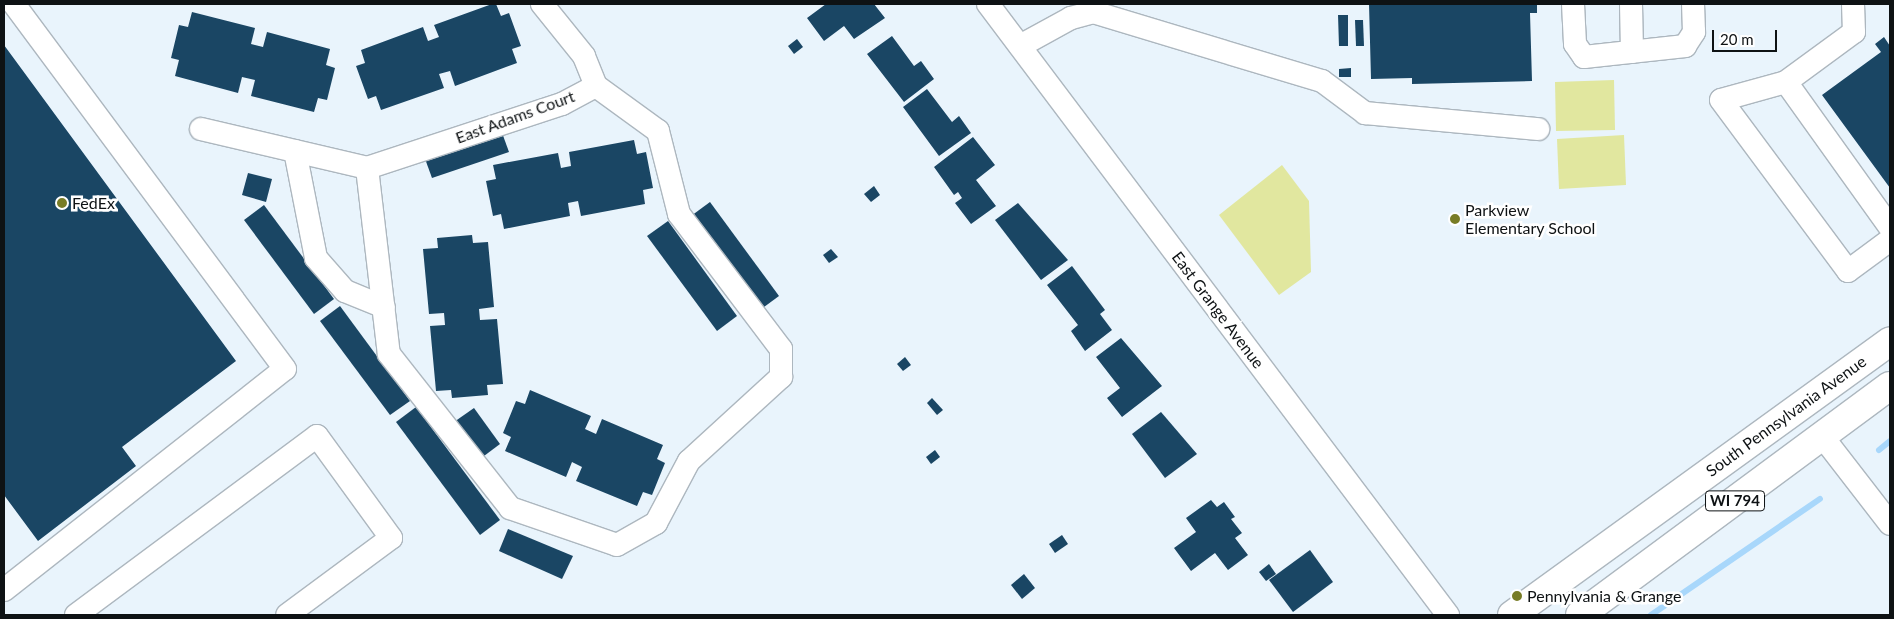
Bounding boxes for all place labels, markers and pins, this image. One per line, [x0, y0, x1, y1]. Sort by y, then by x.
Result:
place label: FedEx [72, 193, 115, 213]
marker: FedEx [56, 197, 68, 209]
place label: Parkview Elementary School [1465, 200, 1596, 238]
marker: Parkview Elementary School [1449, 213, 1461, 225]
place label: Pennylvania & Grange [1527, 586, 1681, 606]
marker: Pennylvania & Grange [1511, 590, 1523, 602]

